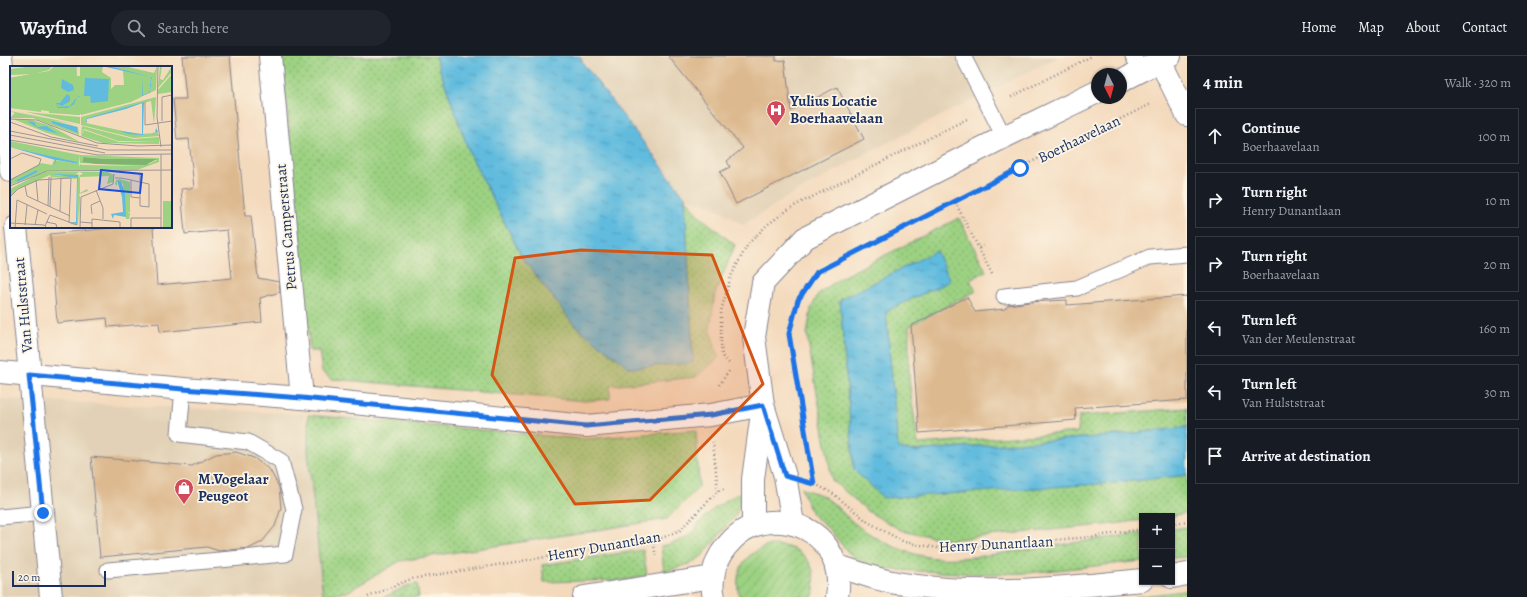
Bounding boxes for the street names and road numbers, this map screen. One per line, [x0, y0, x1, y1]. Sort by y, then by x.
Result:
street label: Boerhaavelaan [1034, 110, 1124, 168]
street label: Petrus Camperstraat [271, 163, 301, 291]
street label: Van Hulststraat [9, 256, 37, 355]
street label: Henry Dunantlaan [546, 526, 662, 566]
street label: Henry Dunantlaan [938, 531, 1054, 557]

